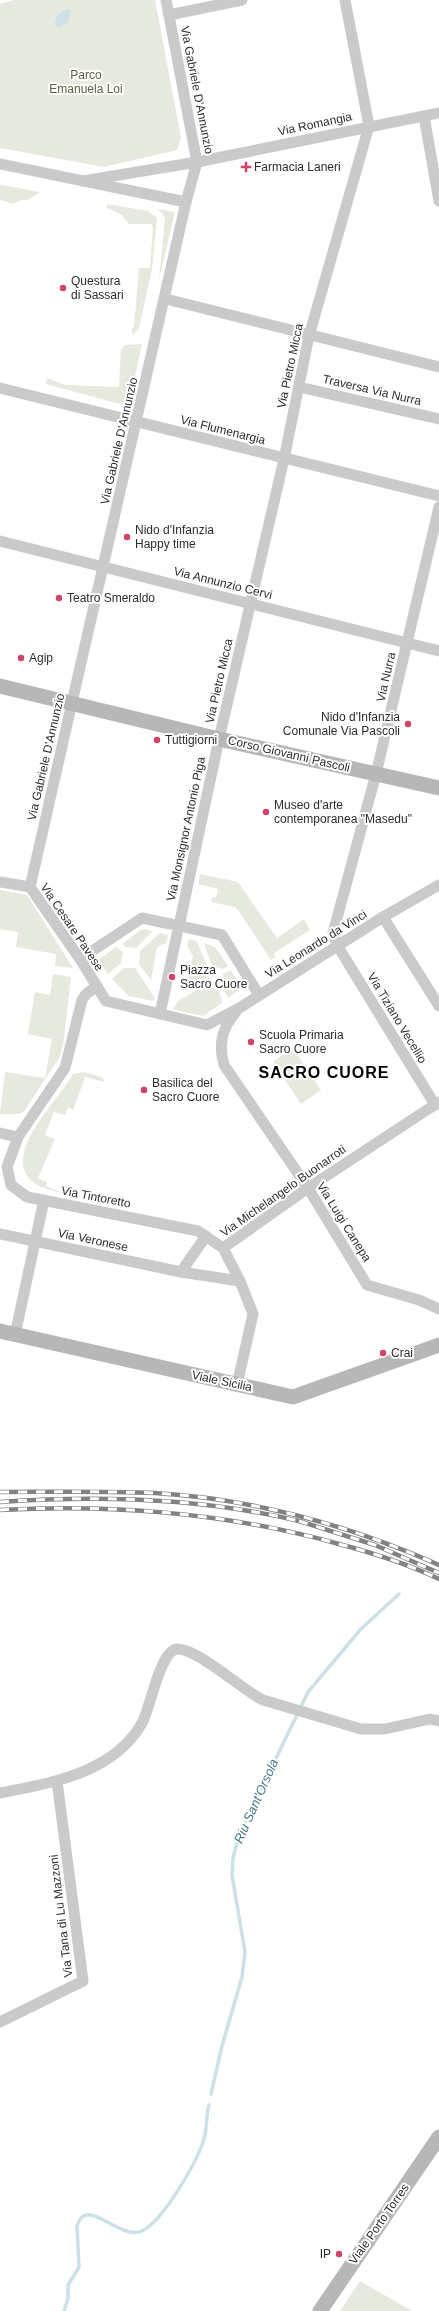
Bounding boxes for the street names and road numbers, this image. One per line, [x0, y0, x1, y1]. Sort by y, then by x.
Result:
street label: Via Gabriele D'Annunzio [178, 25, 216, 156]
street label: Via Romangia [277, 109, 354, 139]
street label: Via Pietro Micca [274, 322, 306, 410]
street label: Traversa Via Nurra [321, 372, 423, 408]
street label: Via Gabriele D'Annunzio [98, 376, 141, 506]
street label: Via Flumenargia [179, 413, 267, 447]
street label: Via Annunzio Cervi [172, 564, 274, 602]
street label: Via Pietro Micca [202, 637, 236, 725]
street label: Via Nurra [374, 651, 399, 703]
street label: Via Gabriele D'Annunzio [25, 692, 68, 822]
street label: Corso Giovanni Pascoli [227, 733, 351, 775]
street label: Via Monsignor Antonio Piga [164, 755, 208, 902]
street label: Via Cesare Pavese [38, 881, 107, 974]
street label: Via Leonardo da Vinci [263, 907, 369, 981]
street label: Via Tiziano Vecellio [364, 970, 430, 1066]
street label: Via Michelangelo Buonarroti [218, 1142, 348, 1240]
street label: Via Luigi Canepa [314, 1180, 374, 1265]
street label: Via Tintoretto [60, 1183, 132, 1211]
street label: Via Veronese [57, 1226, 130, 1254]
street label: Viale Sicilia [191, 1368, 254, 1394]
street label: Via Tana di Lu Mazzoni [47, 1854, 75, 1978]
street label: Viale Porto Torres [346, 2181, 412, 2267]

